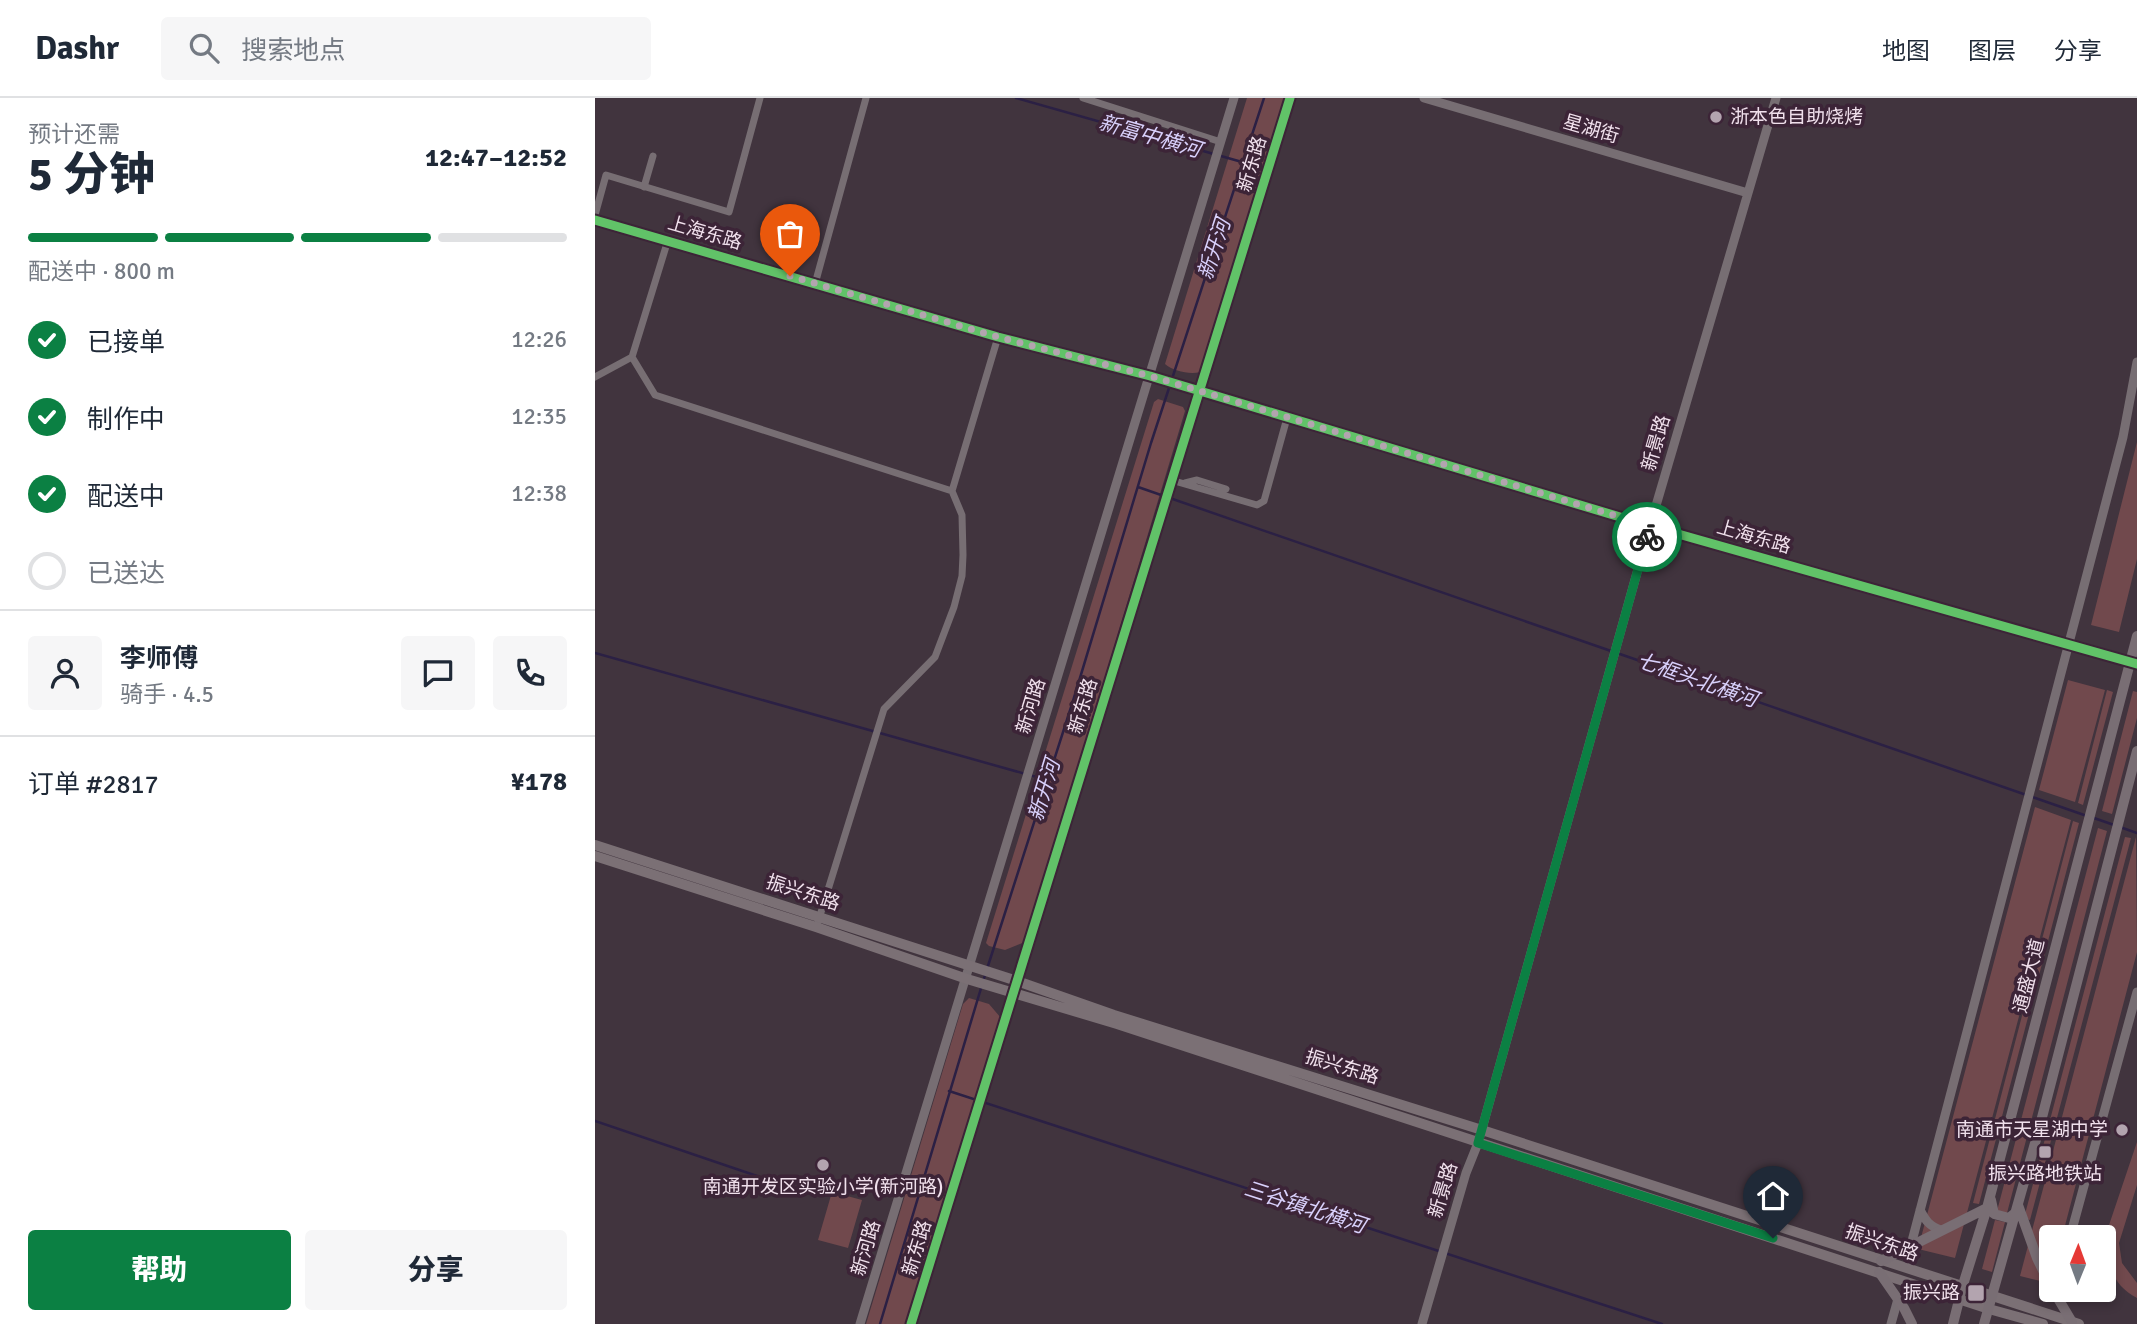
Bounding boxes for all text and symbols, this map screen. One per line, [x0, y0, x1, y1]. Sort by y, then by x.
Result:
search box [161, 17, 651, 80]
text: Dashr [35, 28, 119, 69]
icon: search [185, 29, 223, 67]
text: 搜索地点 [241, 35, 345, 67]
text: 地图 [1882, 36, 1930, 66]
text: 图层 [1968, 36, 2016, 66]
text: 分享 [2054, 36, 2102, 66]
place label: 浙本色自助烧烤 [1730, 105, 1863, 129]
water label: 新富中横河 [1096, 109, 1208, 164]
marker: 浙本色自助烧烤 [1708, 109, 1724, 125]
street label: 星湖街 [1560, 110, 1622, 148]
text: 预计还需 [28, 120, 120, 149]
street label: 新东路 [1232, 133, 1272, 195]
text: 12:47–12:52 [425, 142, 567, 174]
text: 5 分钟 [28, 147, 155, 203]
pin [760, 204, 820, 276]
street label: 上海东路 [665, 211, 745, 255]
water label: 新开河 [1192, 211, 1237, 283]
icon: bag [771, 215, 809, 253]
text: 配送中 · 800 m [28, 257, 175, 286]
icon: check [28, 321, 66, 359]
text: 12:26 [511, 325, 567, 354]
text: 已接单 [87, 327, 165, 359]
icon: check [28, 398, 66, 436]
text: 12:35 [511, 402, 567, 431]
text: 制作中 [87, 404, 165, 436]
street label: 新景路 [1637, 412, 1675, 474]
icon: check [28, 475, 66, 513]
text: 12:38 [511, 479, 567, 508]
text: 配送中 [87, 481, 165, 513]
courier [1612, 502, 1682, 572]
street label: 上海东路 [1714, 515, 1794, 559]
icon: bike [1628, 518, 1666, 556]
text: 已送达 [87, 558, 165, 590]
button: person [28, 636, 102, 710]
button: chat [401, 636, 475, 710]
button: phone [493, 636, 567, 710]
text: 李师傅 [120, 643, 198, 675]
water label: 七框头北横河 [1633, 647, 1765, 714]
street label: 新河路 [1011, 675, 1051, 737]
street label: 新东路 [1063, 675, 1103, 737]
text: 骑手 · 4.5 [120, 680, 214, 709]
water label: 新开河 [1022, 752, 1067, 824]
text: ¥178 [511, 766, 567, 798]
text: 订单 #2817 [28, 769, 159, 801]
street label: 振兴东路 [763, 870, 843, 916]
street label: 通盛大道 [2008, 936, 2050, 1016]
street label: 振兴东路 [1302, 1044, 1382, 1090]
place label: 南通市天星湖中学 [1956, 1118, 2108, 1142]
marker: 南通市天星湖中学 [2114, 1122, 2130, 1138]
marker: 振兴路地铁站 [2037, 1144, 2053, 1160]
marker: 南通开发区实验小学(新河路) [815, 1157, 831, 1173]
street label: 新景路 [1423, 1159, 1463, 1221]
place label: 振兴路地铁站 [1988, 1162, 2102, 1186]
pin [1743, 1166, 1803, 1238]
place label: 南通开发区实验小学(新河路) [703, 1175, 943, 1199]
water label: 三谷镇北横河 [1241, 1175, 1373, 1240]
icon: home [1754, 1177, 1792, 1215]
street label: 新河路 [846, 1217, 886, 1279]
street label: 新东路 [897, 1217, 937, 1279]
street label: 振兴东路 [1842, 1219, 1922, 1267]
north arrow [2039, 1225, 2116, 1302]
map controls [2039, 1225, 2116, 1302]
button: 帮助 [28, 1230, 291, 1310]
button: 分享 [305, 1230, 567, 1310]
place label: 振兴路 [1903, 1281, 1960, 1305]
marker: 振兴路 [1966, 1283, 1986, 1303]

